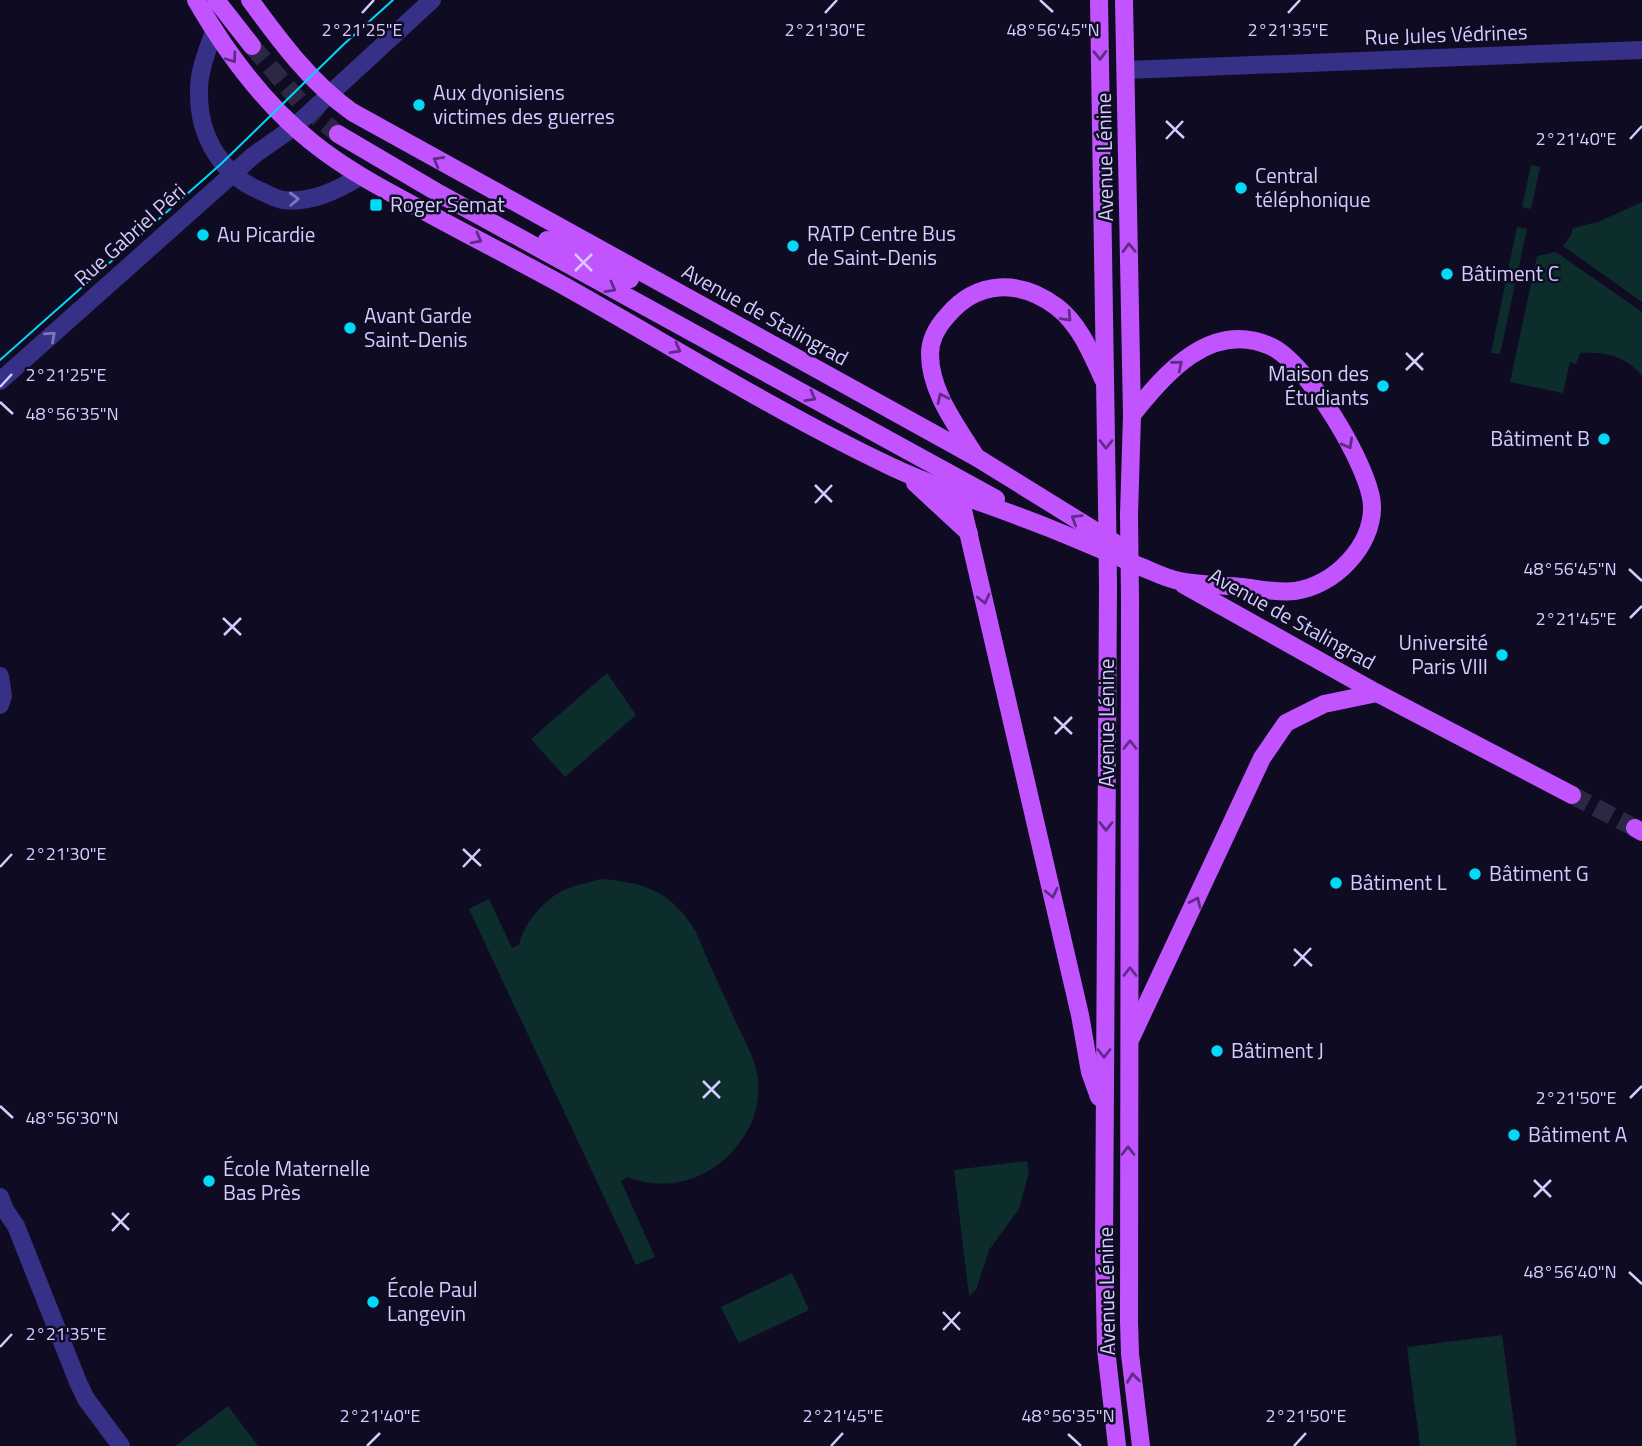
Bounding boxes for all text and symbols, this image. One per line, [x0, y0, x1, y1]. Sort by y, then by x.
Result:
street label: Rue Jules Védrines [1364, 15, 1528, 53]
text: 2°21'25"E [322, 16, 402, 43]
text: 2°21'30"E [785, 16, 865, 43]
text: 48°56'45"N [1006, 16, 1100, 43]
text: 2°21'35"E [1248, 16, 1328, 43]
one-way arrow [224, 50, 237, 63]
one-way arrow [1093, 50, 1108, 61]
place label: Aux dyonisiens victimes des guerres [433, 76, 615, 132]
street label: Avenue Lénine [1087, 92, 1121, 222]
marker: Aux dyonisiens victimes des guerres [411, 97, 427, 113]
text: 2°21'40"E [1536, 125, 1616, 152]
one-way arrow [433, 156, 445, 169]
place label: Central téléphonique [1255, 159, 1371, 215]
street label: Rue Gabriel Péri [66, 175, 192, 293]
marker: Central téléphonique [1233, 180, 1249, 196]
place label: Roger Semat [390, 188, 505, 220]
one-way arrow [289, 192, 300, 207]
marker: Roger Semat [368, 197, 384, 213]
place label: RATP Centre Bus de Saint-Denis [807, 217, 956, 273]
place label: Au Picardie [217, 218, 315, 250]
marker: Au Picardie [195, 227, 211, 243]
one-way arrow [470, 231, 482, 245]
marker: RATP Centre Bus de Saint-Denis [785, 238, 801, 254]
one-way arrow [1121, 243, 1137, 253]
street label: Avenue de Stalingrad [676, 255, 855, 373]
place label: Bâtiment C [1461, 257, 1559, 289]
marker: Bâtiment C [1439, 266, 1455, 282]
one-way arrow [604, 280, 617, 293]
place label: Avant Garde Saint-Denis [364, 299, 472, 355]
one-way arrow [1059, 309, 1071, 322]
marker: Avant Garde Saint-Denis [342, 320, 358, 336]
one-way arrow [43, 331, 56, 344]
one-way arrow [669, 341, 682, 354]
place label: Maison des Étudiants [1268, 357, 1369, 413]
text: 2°21'25"E [26, 361, 106, 388]
one-way arrow [1170, 361, 1183, 373]
marker: Maison des Étudiants [1375, 378, 1391, 394]
one-way arrow [804, 389, 816, 403]
one-way arrow [936, 393, 950, 405]
text: 48°56'35"N [25, 400, 119, 427]
place label: Bâtiment B [1490, 422, 1590, 454]
marker: Bâtiment B [1596, 431, 1612, 447]
one-way arrow [1340, 437, 1353, 449]
one-way arrow [1098, 440, 1114, 450]
one-way arrow [1071, 515, 1084, 528]
text: 48°56'45"N [1523, 555, 1617, 582]
street label: Avenue de Stalingrad [1203, 559, 1382, 677]
one-way arrow [976, 593, 990, 605]
text: 2°21'45"E [1536, 605, 1616, 632]
place label: Université Paris VIII [1398, 626, 1488, 682]
marker: Université Paris VIII [1494, 647, 1510, 663]
street label: Avenue Lénine [1090, 659, 1122, 787]
one-way arrow [1122, 739, 1138, 749]
one-way arrow [1098, 821, 1114, 831]
text: 2°21'30"E [26, 840, 106, 867]
place label: Bâtiment G [1489, 857, 1589, 889]
place label: Bâtiment L [1350, 866, 1447, 898]
marker: Bâtiment G [1467, 866, 1483, 882]
marker: Bâtiment L [1328, 875, 1344, 891]
one-way arrow [1044, 887, 1058, 899]
one-way arrow [1188, 897, 1202, 909]
one-way arrow [1122, 966, 1138, 977]
place label: Bâtiment J [1231, 1034, 1324, 1066]
marker: Bâtiment J [1209, 1043, 1225, 1059]
one-way arrow [1096, 1048, 1112, 1059]
text: 2°21'50"E [1536, 1084, 1616, 1111]
text: 48°56'30"N [25, 1104, 119, 1131]
place label: Bâtiment A [1528, 1118, 1628, 1150]
marker: Bâtiment A [1506, 1127, 1522, 1143]
one-way arrow [1121, 1145, 1136, 1156]
place label: École Maternelle Bas Près [223, 1152, 370, 1208]
marker: École Maternelle Bas Près [201, 1173, 217, 1189]
street label: Avenue Lénine [1089, 1226, 1123, 1356]
text: 48°56'40"N [1523, 1258, 1617, 1285]
place label: École Paul Langevin [387, 1273, 478, 1329]
marker: École Paul Langevin [365, 1294, 381, 1310]
text: 2°21'35"E [26, 1320, 106, 1347]
one-way arrow [1126, 1372, 1141, 1384]
text: 2°21'40"E [340, 1402, 420, 1429]
text: 2°21'45"E [803, 1402, 883, 1429]
text: 48°56'35"N [1021, 1402, 1115, 1429]
text: 2°21'50"E [1266, 1402, 1346, 1429]

